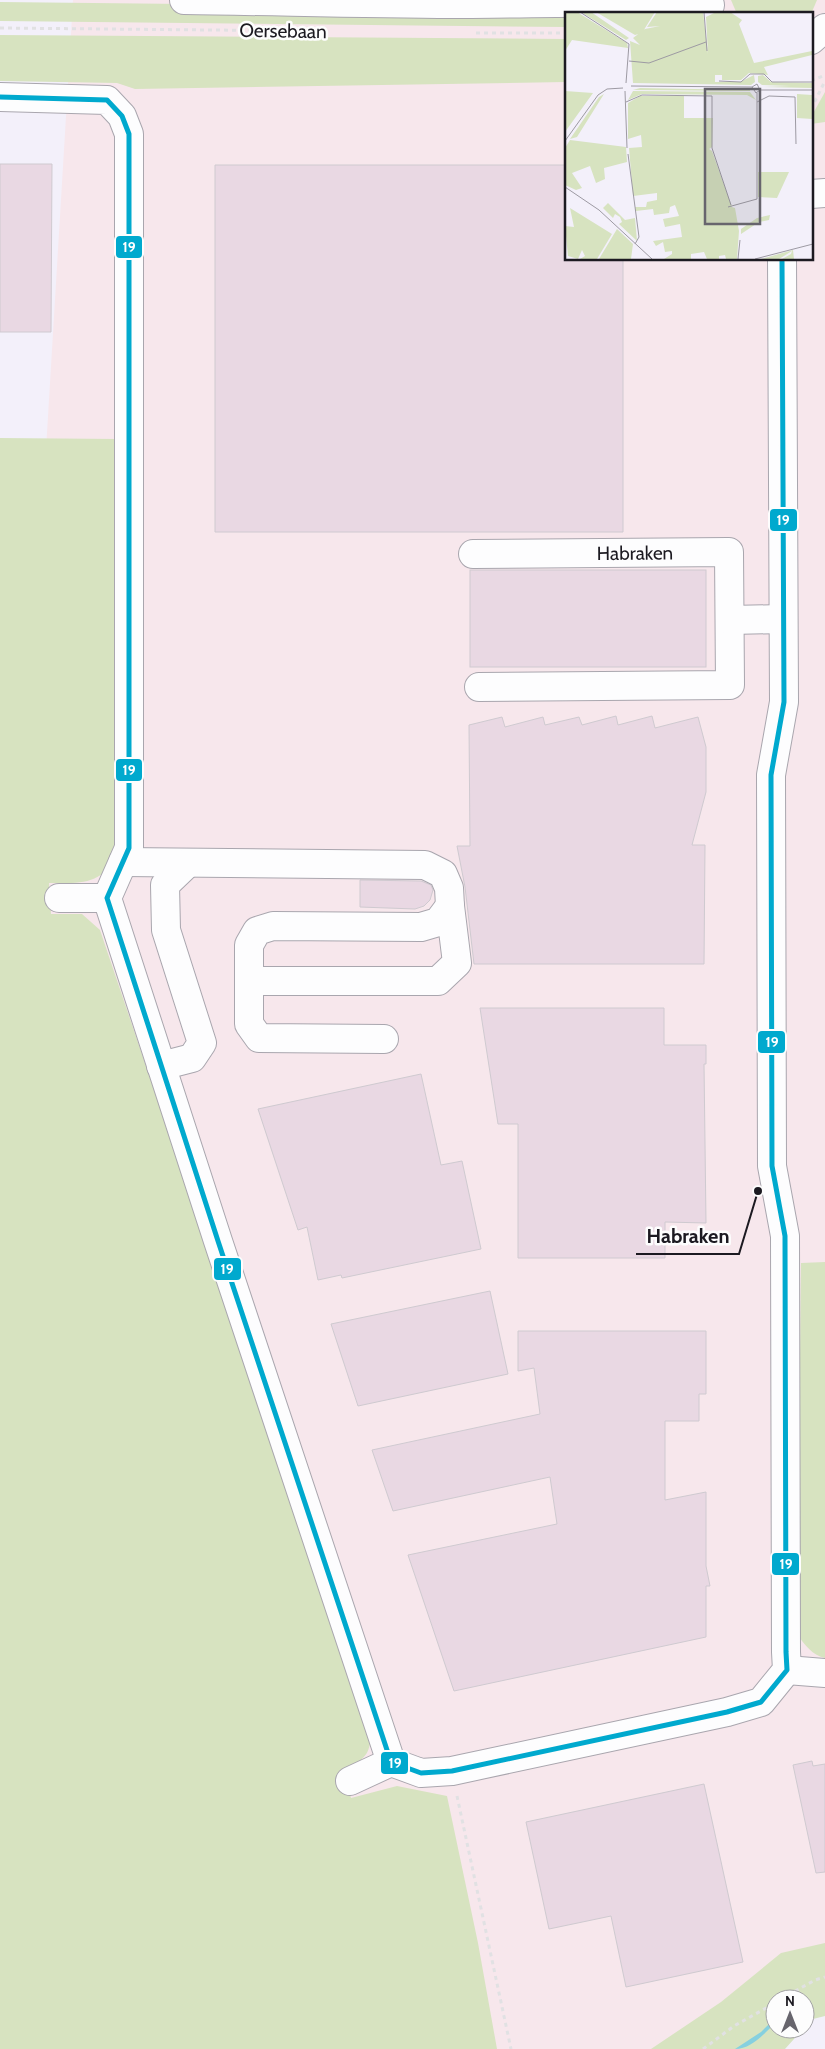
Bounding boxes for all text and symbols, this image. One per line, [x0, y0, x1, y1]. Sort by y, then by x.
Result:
inset map [565, 12, 812, 260]
street label: Oersebaan [239, 19, 327, 43]
line badge: 19 [115, 235, 143, 259]
text: 19 [122, 238, 136, 256]
line badge: 19 [769, 508, 798, 532]
text: 19 [776, 511, 790, 529]
street label: Habraken [597, 541, 673, 565]
line badge: 19 [115, 758, 143, 782]
text: 19 [122, 761, 136, 779]
line badge: 19 [757, 1030, 786, 1054]
text: 19 [765, 1033, 779, 1051]
callout: Habraken [636, 1219, 739, 1254]
text: Habraken [647, 1224, 729, 1248]
line badge: 19 [213, 1257, 242, 1281]
text: 19 [220, 1260, 234, 1278]
line badge: 19 [771, 1552, 800, 1576]
text: 19 [779, 1555, 793, 1573]
line badge: 19 [380, 1751, 409, 1775]
text: 19 [388, 1754, 402, 1772]
north arrow [765, 1989, 815, 2039]
text: N [785, 1992, 795, 2010]

